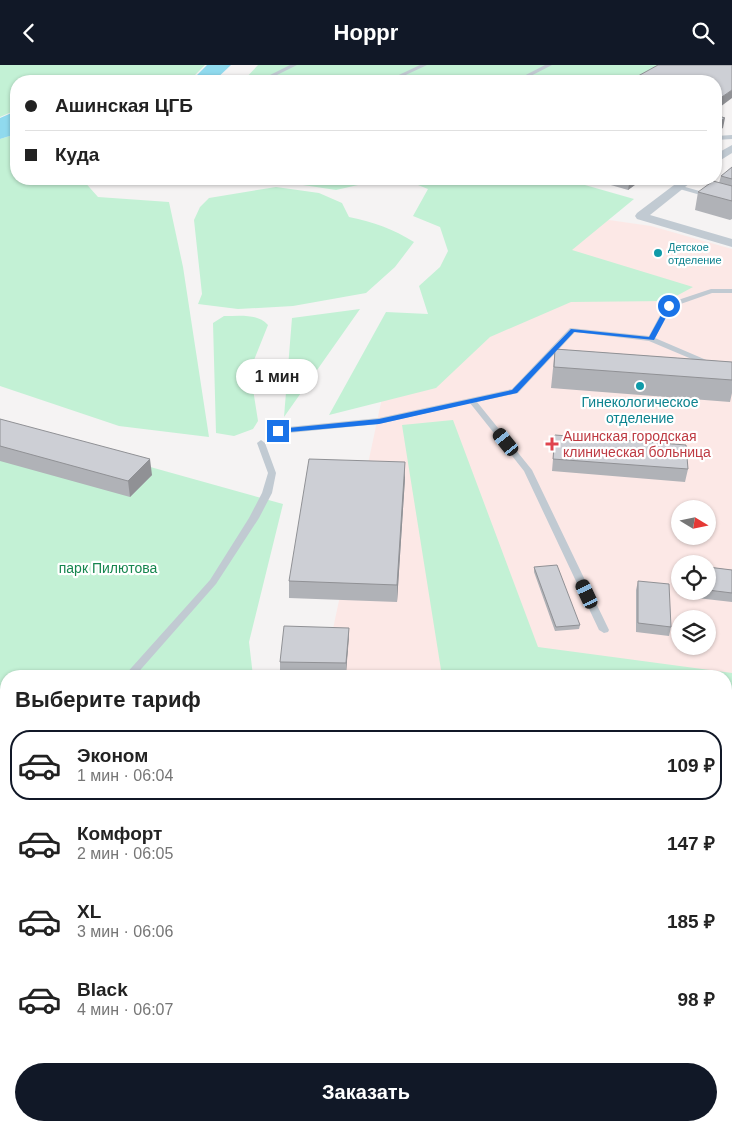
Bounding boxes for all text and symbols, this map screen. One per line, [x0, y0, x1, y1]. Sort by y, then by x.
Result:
icon: back [15, 19, 43, 47]
icon: search [689, 19, 717, 47]
text: Hoppr [334, 20, 398, 45]
text: Ашинская ЦГБ [55, 95, 193, 116]
text: Куда [55, 144, 99, 165]
place label: Детское отделение [668, 241, 722, 266]
marker: Детское отделение [652, 247, 664, 259]
route start [658, 295, 680, 317]
callout: 1 мин [237, 359, 319, 393]
text: 1 мин [255, 368, 299, 385]
marker: Гинекологическое отделение [634, 380, 646, 392]
place label: Гинекологическое отделение [582, 394, 699, 426]
route end [267, 420, 289, 442]
car [490, 426, 521, 458]
place label: Ашинская городская клиническая больница [563, 428, 711, 460]
marker: Ашинская городская клиническая больница [545, 437, 559, 451]
north arrow [671, 500, 716, 545]
map controls [671, 500, 716, 655]
button: locate [671, 555, 716, 600]
park label: парк Пилютова [59, 560, 157, 576]
car [573, 577, 600, 611]
button: layers [671, 610, 716, 655]
text: Выберите тариф [15, 687, 201, 712]
icon: car [17, 743, 62, 788]
text: Эконом [77, 745, 148, 766]
text: 109 ₽ [667, 755, 715, 776]
text: 1 мин · 06:04 [77, 767, 173, 784]
icon: car [17, 821, 62, 866]
text: Комфорт [77, 823, 162, 844]
text: 147 ₽ [667, 833, 715, 854]
text: 2 мин · 06:05 [77, 845, 173, 862]
icon: car [17, 899, 62, 944]
text: XL [77, 901, 101, 922]
text: 185 ₽ [667, 911, 715, 932]
text: 3 мин · 06:06 [77, 923, 173, 940]
icon: car [17, 977, 62, 1022]
text: Black [77, 979, 128, 1000]
text: 98 ₽ [678, 989, 715, 1010]
text: 4 мин · 06:07 [77, 1001, 173, 1018]
button: Заказать [15, 1063, 717, 1121]

